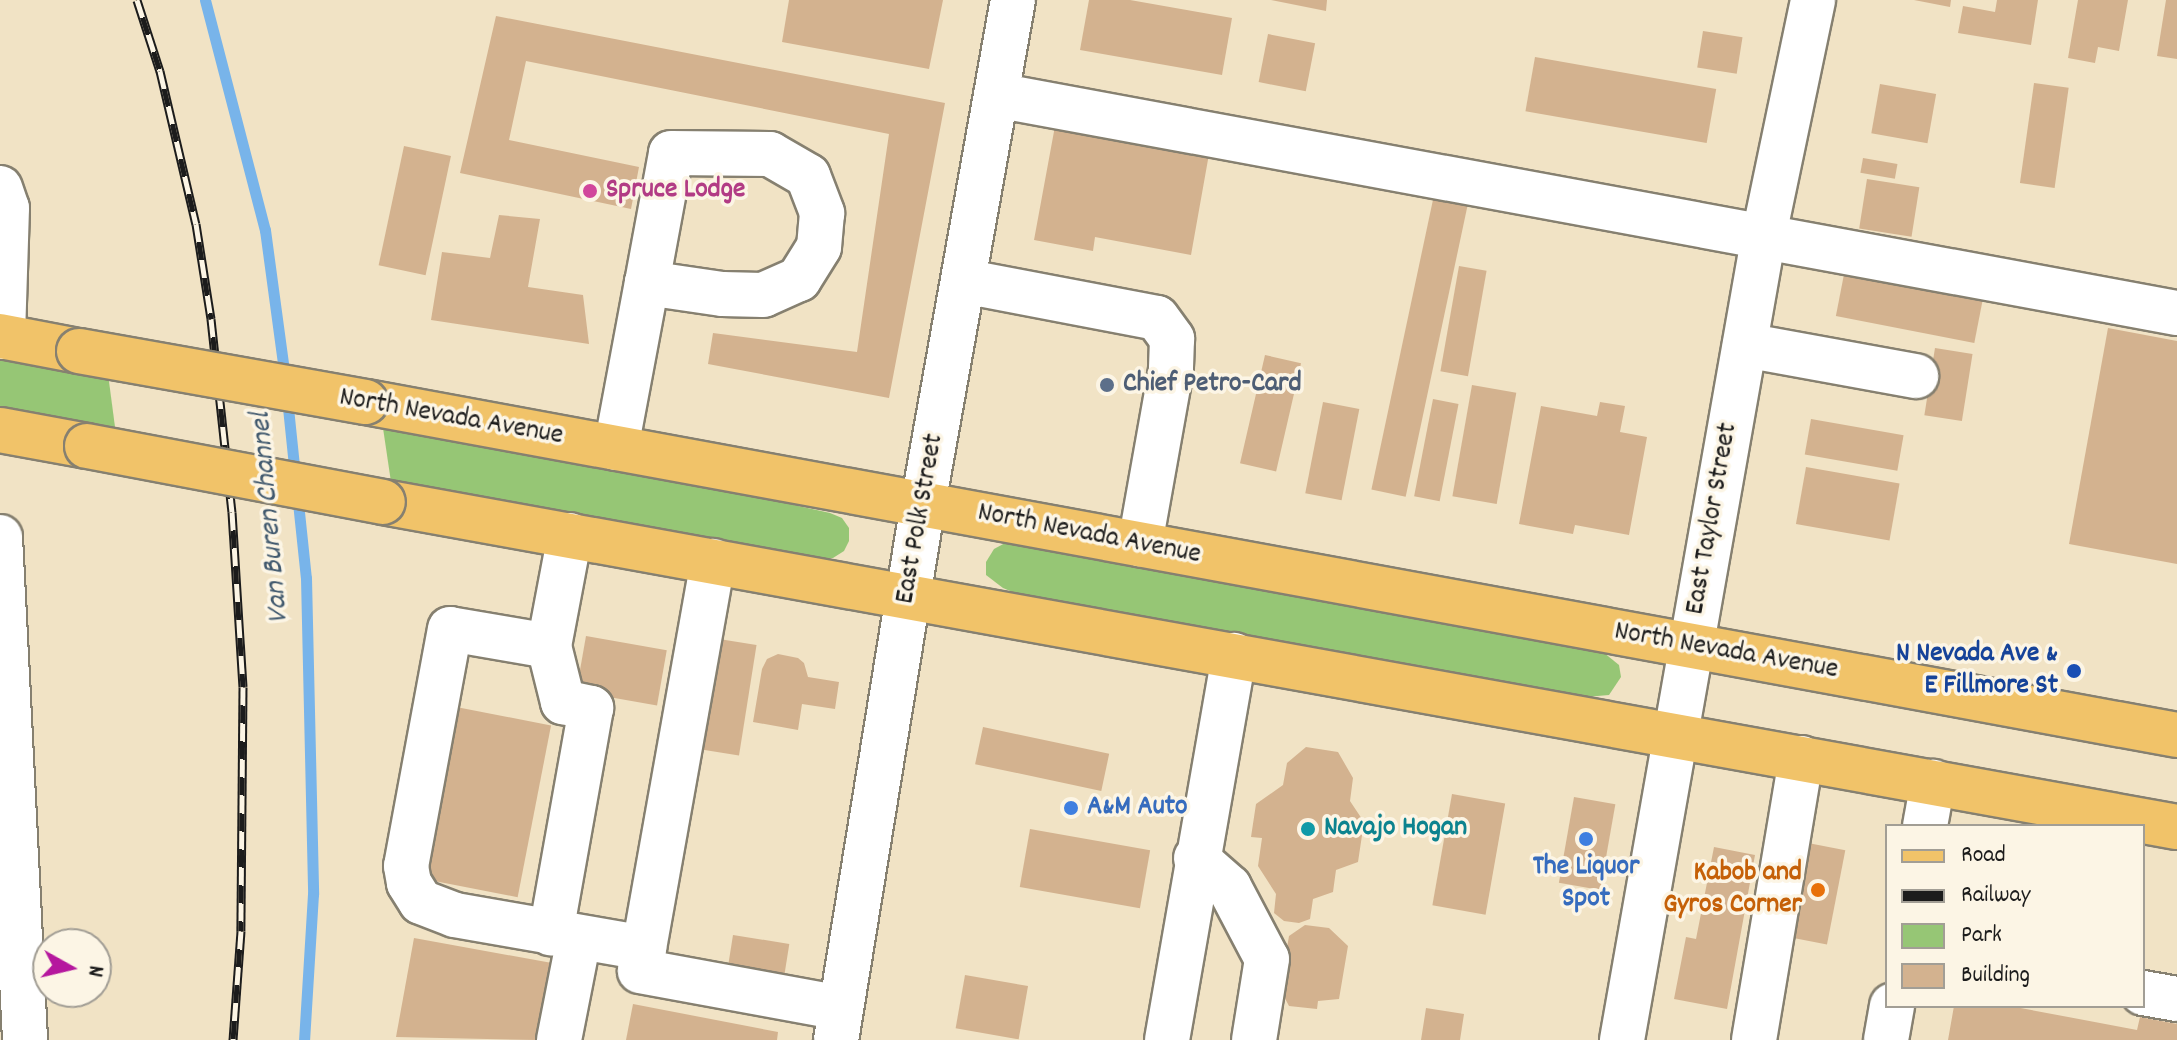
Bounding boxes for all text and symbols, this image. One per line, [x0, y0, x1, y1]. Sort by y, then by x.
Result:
place label: Spruce Lodge [606, 174, 745, 208]
marker: Spruce Lodge [581, 182, 599, 200]
place label: Chief Petro-Card [1123, 368, 1302, 402]
marker: Chief Petro-Card [1098, 376, 1116, 394]
street label: North Nevada Avenue [337, 382, 565, 454]
water label: Van Buren Channel [245, 411, 299, 625]
street label: East Taylor Street [1680, 421, 1746, 617]
street label: East Polk Street [890, 431, 952, 607]
street label: North Nevada Avenue [975, 497, 1203, 573]
street label: North Nevada Avenue [1612, 616, 1840, 688]
place label: N Nevada Ave & E Fillmore St [1896, 638, 2058, 704]
marker: N Nevada Ave & E Fillmore St [2065, 662, 2083, 680]
place label: A&M Auto [1087, 791, 1188, 825]
marker: A&M Auto [1062, 799, 1080, 817]
place label: Navajo Hogan [1324, 812, 1467, 846]
marker: Navajo Hogan [1299, 820, 1317, 838]
legend [1885, 824, 2145, 1008]
marker: The Liquor Spot [1577, 830, 1595, 848]
text: Road [1961, 839, 2006, 873]
place label: The Liquor Spot [1533, 851, 1639, 917]
place label: Kabob and Gyros Corner [1663, 857, 1802, 923]
text: Railway [1961, 879, 2030, 913]
marker: Kabob and Gyros Corner [1809, 881, 1827, 899]
text: Park [1961, 919, 2002, 953]
north arrow [32, 928, 112, 1008]
text: Building [1961, 959, 2030, 993]
text: N [78, 964, 110, 979]

